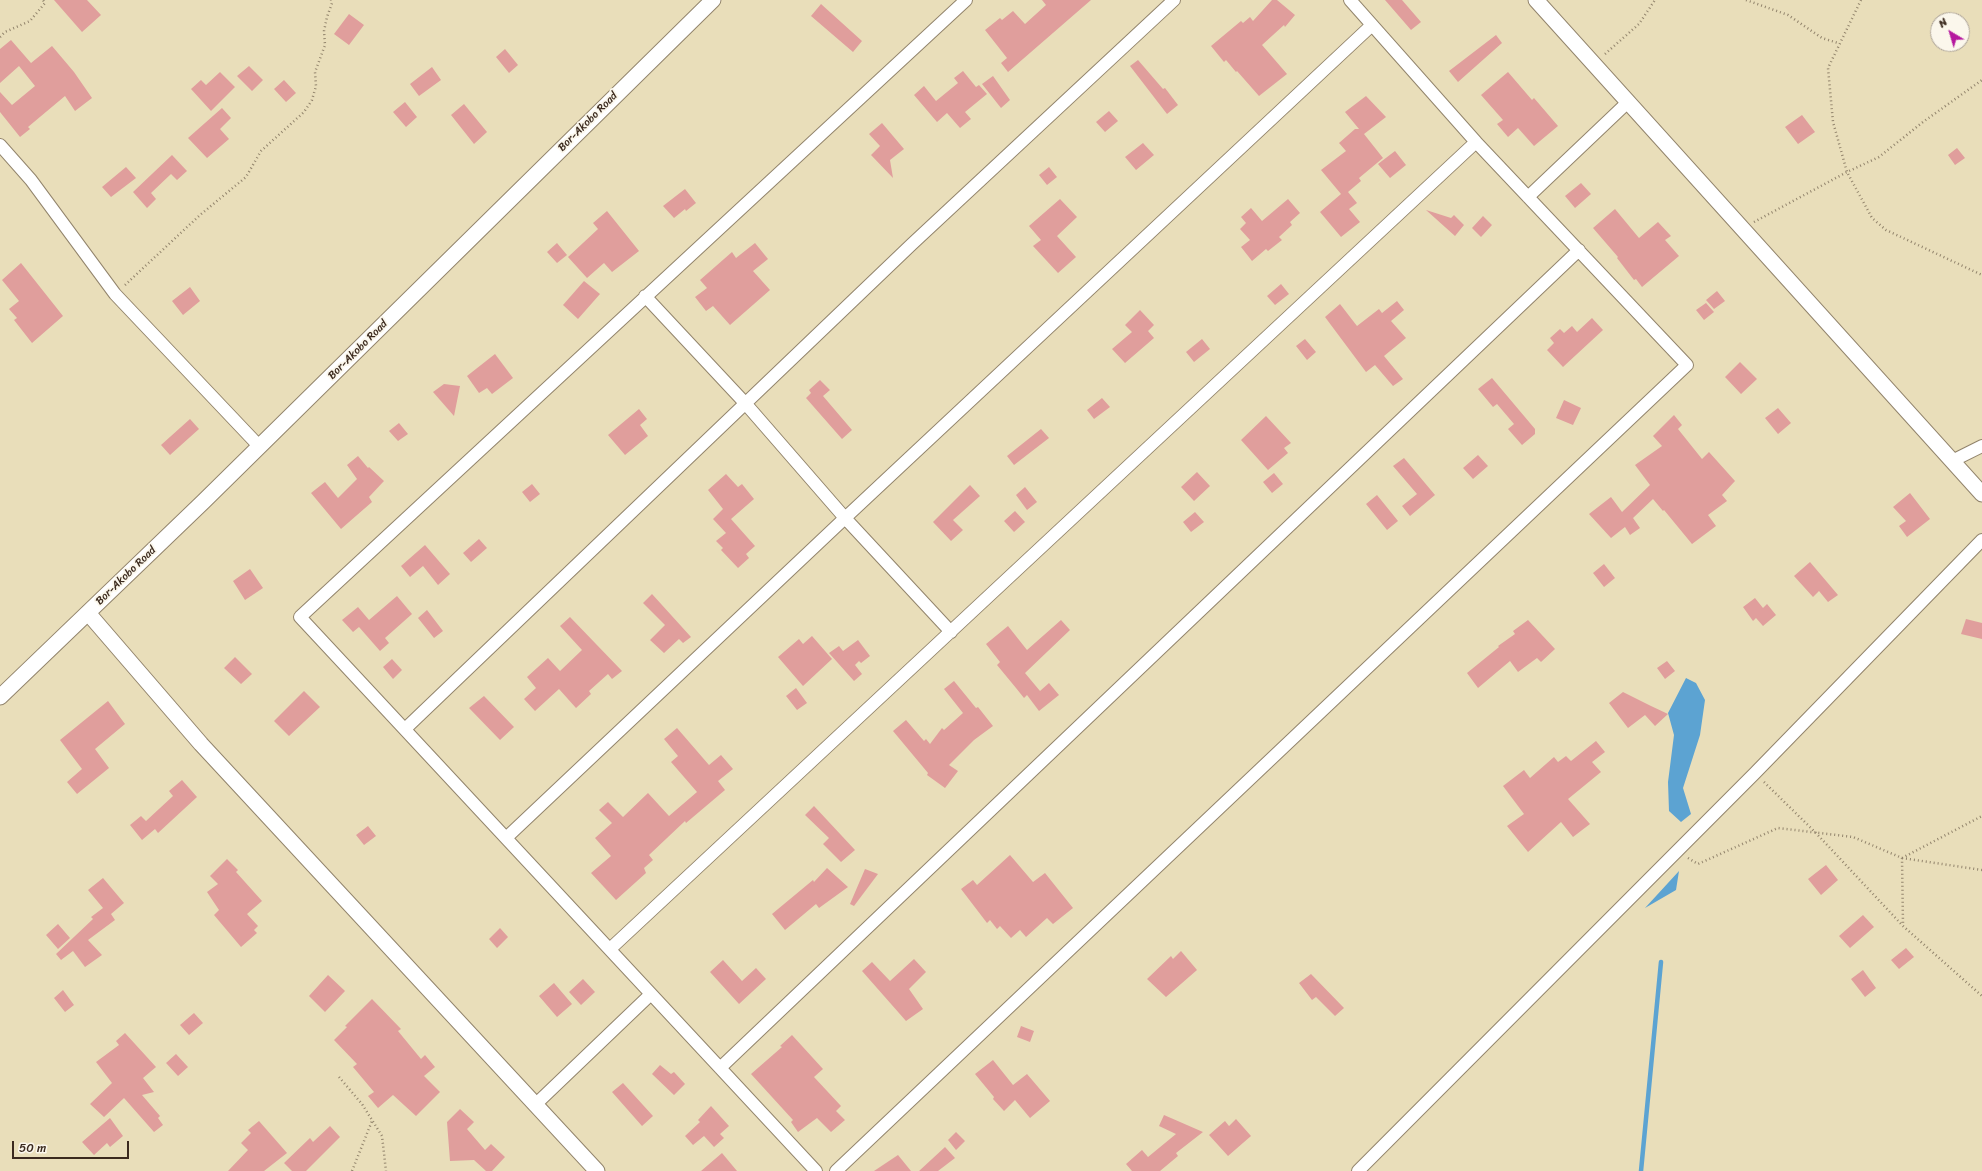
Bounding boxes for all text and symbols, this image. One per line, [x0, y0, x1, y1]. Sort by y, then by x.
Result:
north arrow [1930, 12, 1970, 52]
text: N [1934, 13, 1952, 33]
street label: Bor-Akobo Road [556, 90, 620, 154]
street label: Bor-Akobo Road [326, 318, 390, 382]
street label: Bor-Akobo Road [93, 544, 159, 608]
scale bar [14, 1133, 131, 1159]
text: 50 m [19, 1137, 46, 1159]

